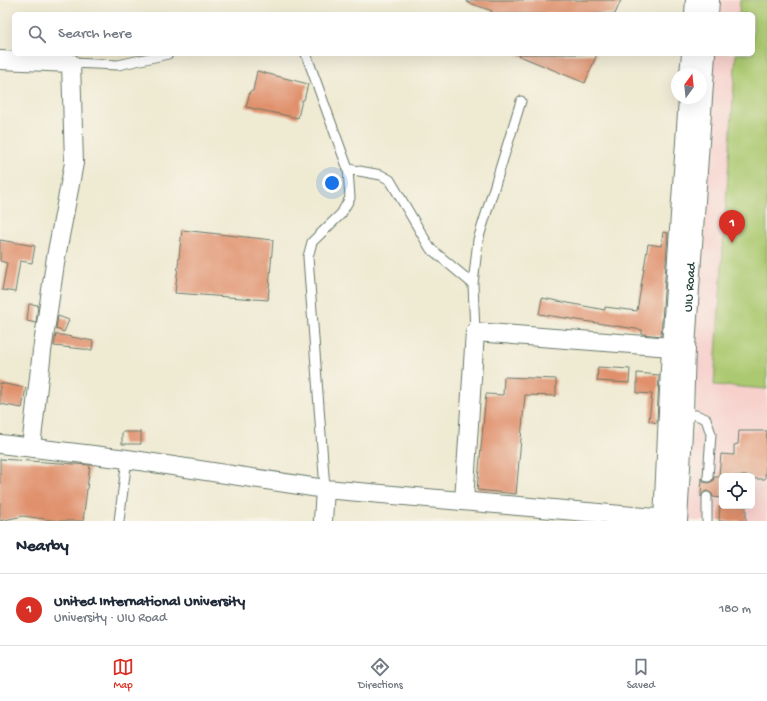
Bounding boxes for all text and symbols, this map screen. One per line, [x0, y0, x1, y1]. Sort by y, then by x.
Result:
search box [12, 12, 755, 56]
icon: search [26, 23, 48, 45]
text: Search here [58, 25, 132, 43]
north arrow [671, 68, 707, 104]
your location [322, 173, 342, 193]
pin: 1 [719, 210, 745, 243]
street label: UIU Road [681, 261, 699, 313]
map controls [719, 473, 755, 509]
button: locate [719, 473, 755, 509]
text: Nearby [16, 537, 69, 557]
text: United International University [54, 593, 245, 611]
text: 1 [26, 602, 32, 617]
text: 180 m [719, 602, 751, 617]
text: University · UIU Road [54, 611, 167, 626]
tab: Map [112, 656, 134, 692]
tab: Directions [358, 656, 403, 692]
tab: Saved [627, 656, 655, 692]

